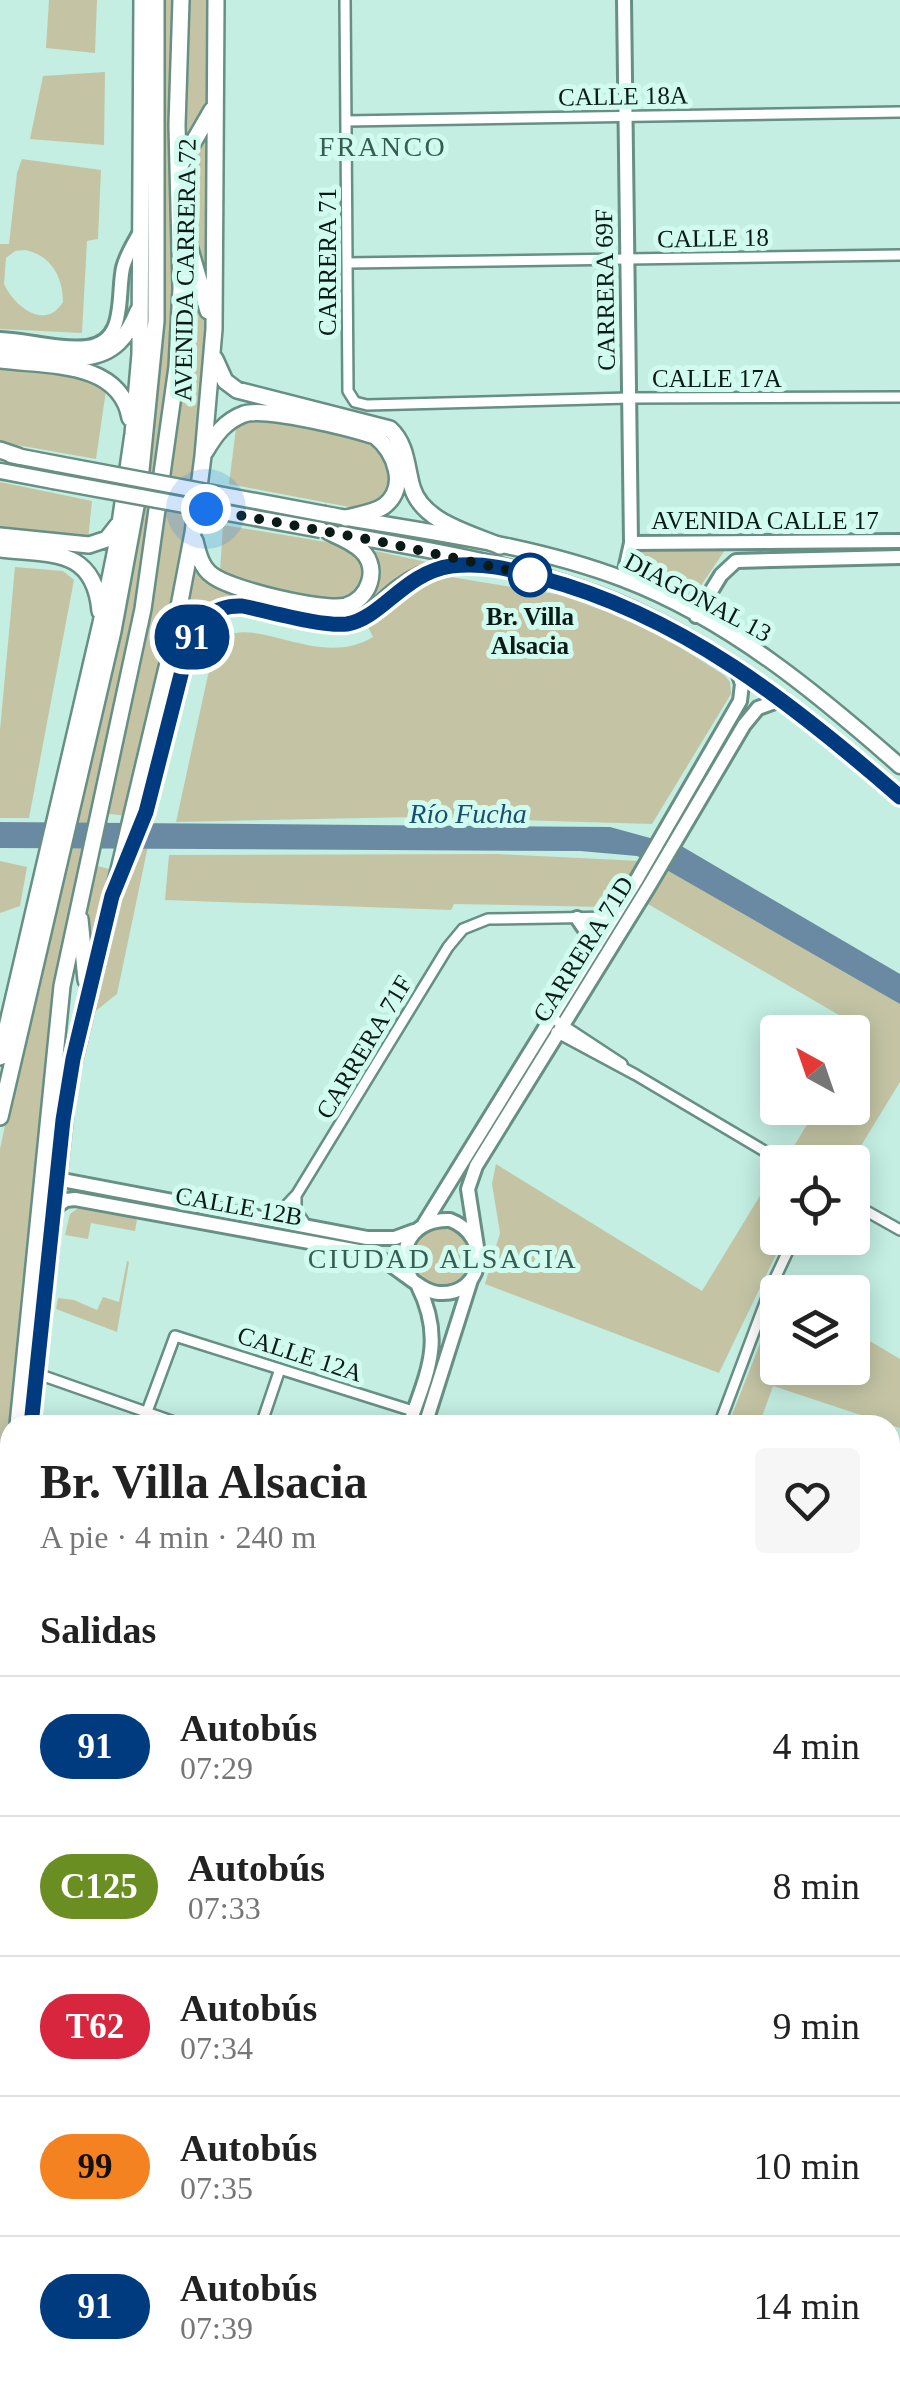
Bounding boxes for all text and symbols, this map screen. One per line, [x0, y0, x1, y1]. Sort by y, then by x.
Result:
street label: CALLE 18A [558, 81, 688, 111]
district label: FRANCO [319, 131, 447, 162]
street label: AVENIDA CARRERA 72 [169, 138, 201, 402]
street label: CARRERA 71 [314, 188, 341, 336]
street label: CARRERA 69F [590, 209, 620, 371]
street label: CALLE 18 [657, 224, 769, 252]
street label: CALLE 17A [652, 365, 782, 392]
your location [181, 484, 231, 534]
street label: AVENIDA CALLE 17 [651, 507, 879, 534]
street label: DIAGONAL 13 [620, 547, 776, 647]
marker: Br. Villa Alsacia [509, 554, 551, 596]
place label: Br. Villa Alsacia [486, 603, 574, 659]
line badge: 91 [147, 604, 237, 670]
text: 91 [175, 618, 210, 657]
water label: Río Fucha [408, 798, 527, 829]
street label: CARRERA 71D [528, 871, 638, 1027]
street label: CARRERA 71F [311, 971, 417, 1123]
north arrow [760, 1015, 870, 1125]
map controls [760, 1015, 870, 1385]
button: locate [760, 1145, 870, 1255]
street label: CALLE 12B [173, 1182, 305, 1230]
district label: CIUDAD ALSACIA [308, 1243, 578, 1274]
button: layers [760, 1275, 870, 1385]
street label: CALLE 12A [234, 1321, 366, 1387]
button: heart [755, 1448, 860, 1553]
text: Br. Villa Alsacia [40, 1455, 368, 1508]
text: A pie · 4 min · 240 m [40, 1519, 316, 1555]
text: Salidas [40, 1609, 156, 1651]
text: Autobús [180, 1707, 317, 1749]
text: 4 min [772, 1725, 860, 1767]
text: 91 [78, 1727, 113, 1766]
text: 07:29 [180, 1750, 253, 1786]
text: Autobús [188, 1847, 325, 1889]
text: 8 min [772, 1865, 860, 1907]
text: C125 [60, 1867, 138, 1906]
text: 07:33 [188, 1890, 261, 1926]
text: Autobús [180, 1987, 317, 2029]
text: 9 min [772, 2005, 860, 2047]
text: T62 [66, 2007, 124, 2046]
text: 07:34 [180, 2030, 253, 2066]
text: Autobús [180, 2127, 317, 2169]
text: 10 min [753, 2145, 860, 2187]
text: 99 [78, 2147, 113, 2186]
text: 07:35 [180, 2170, 253, 2206]
text: Autobús [180, 2267, 317, 2309]
text: 14 min [753, 2285, 860, 2327]
text: 91 [78, 2287, 113, 2326]
text: 07:39 [180, 2310, 253, 2346]

